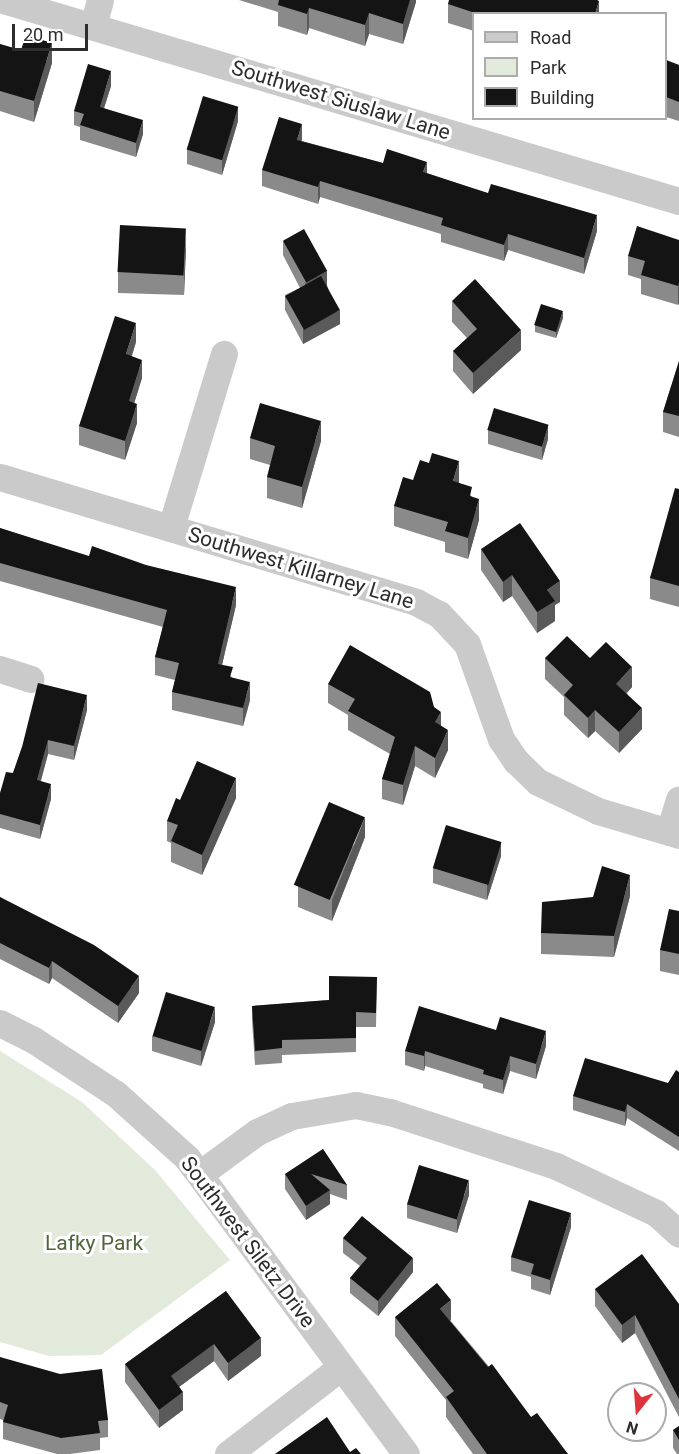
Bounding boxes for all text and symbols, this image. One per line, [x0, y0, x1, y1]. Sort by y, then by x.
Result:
scale bar [15, 12, 92, 50]
legend [472, 12, 667, 120]
text: 20 m [23, 24, 63, 45]
text: Road [530, 27, 571, 48]
street label: Southwest Siuslaw Lane [229, 55, 453, 145]
text: Park [530, 57, 566, 78]
text: Building [530, 87, 594, 108]
street label: Southwest Killarney Lane [185, 522, 417, 614]
street label: Southwest Siletz Drive [175, 1151, 321, 1333]
park label: Lafky Park [45, 1230, 143, 1256]
north arrow [607, 1382, 667, 1442]
text: N [624, 1417, 640, 1439]

